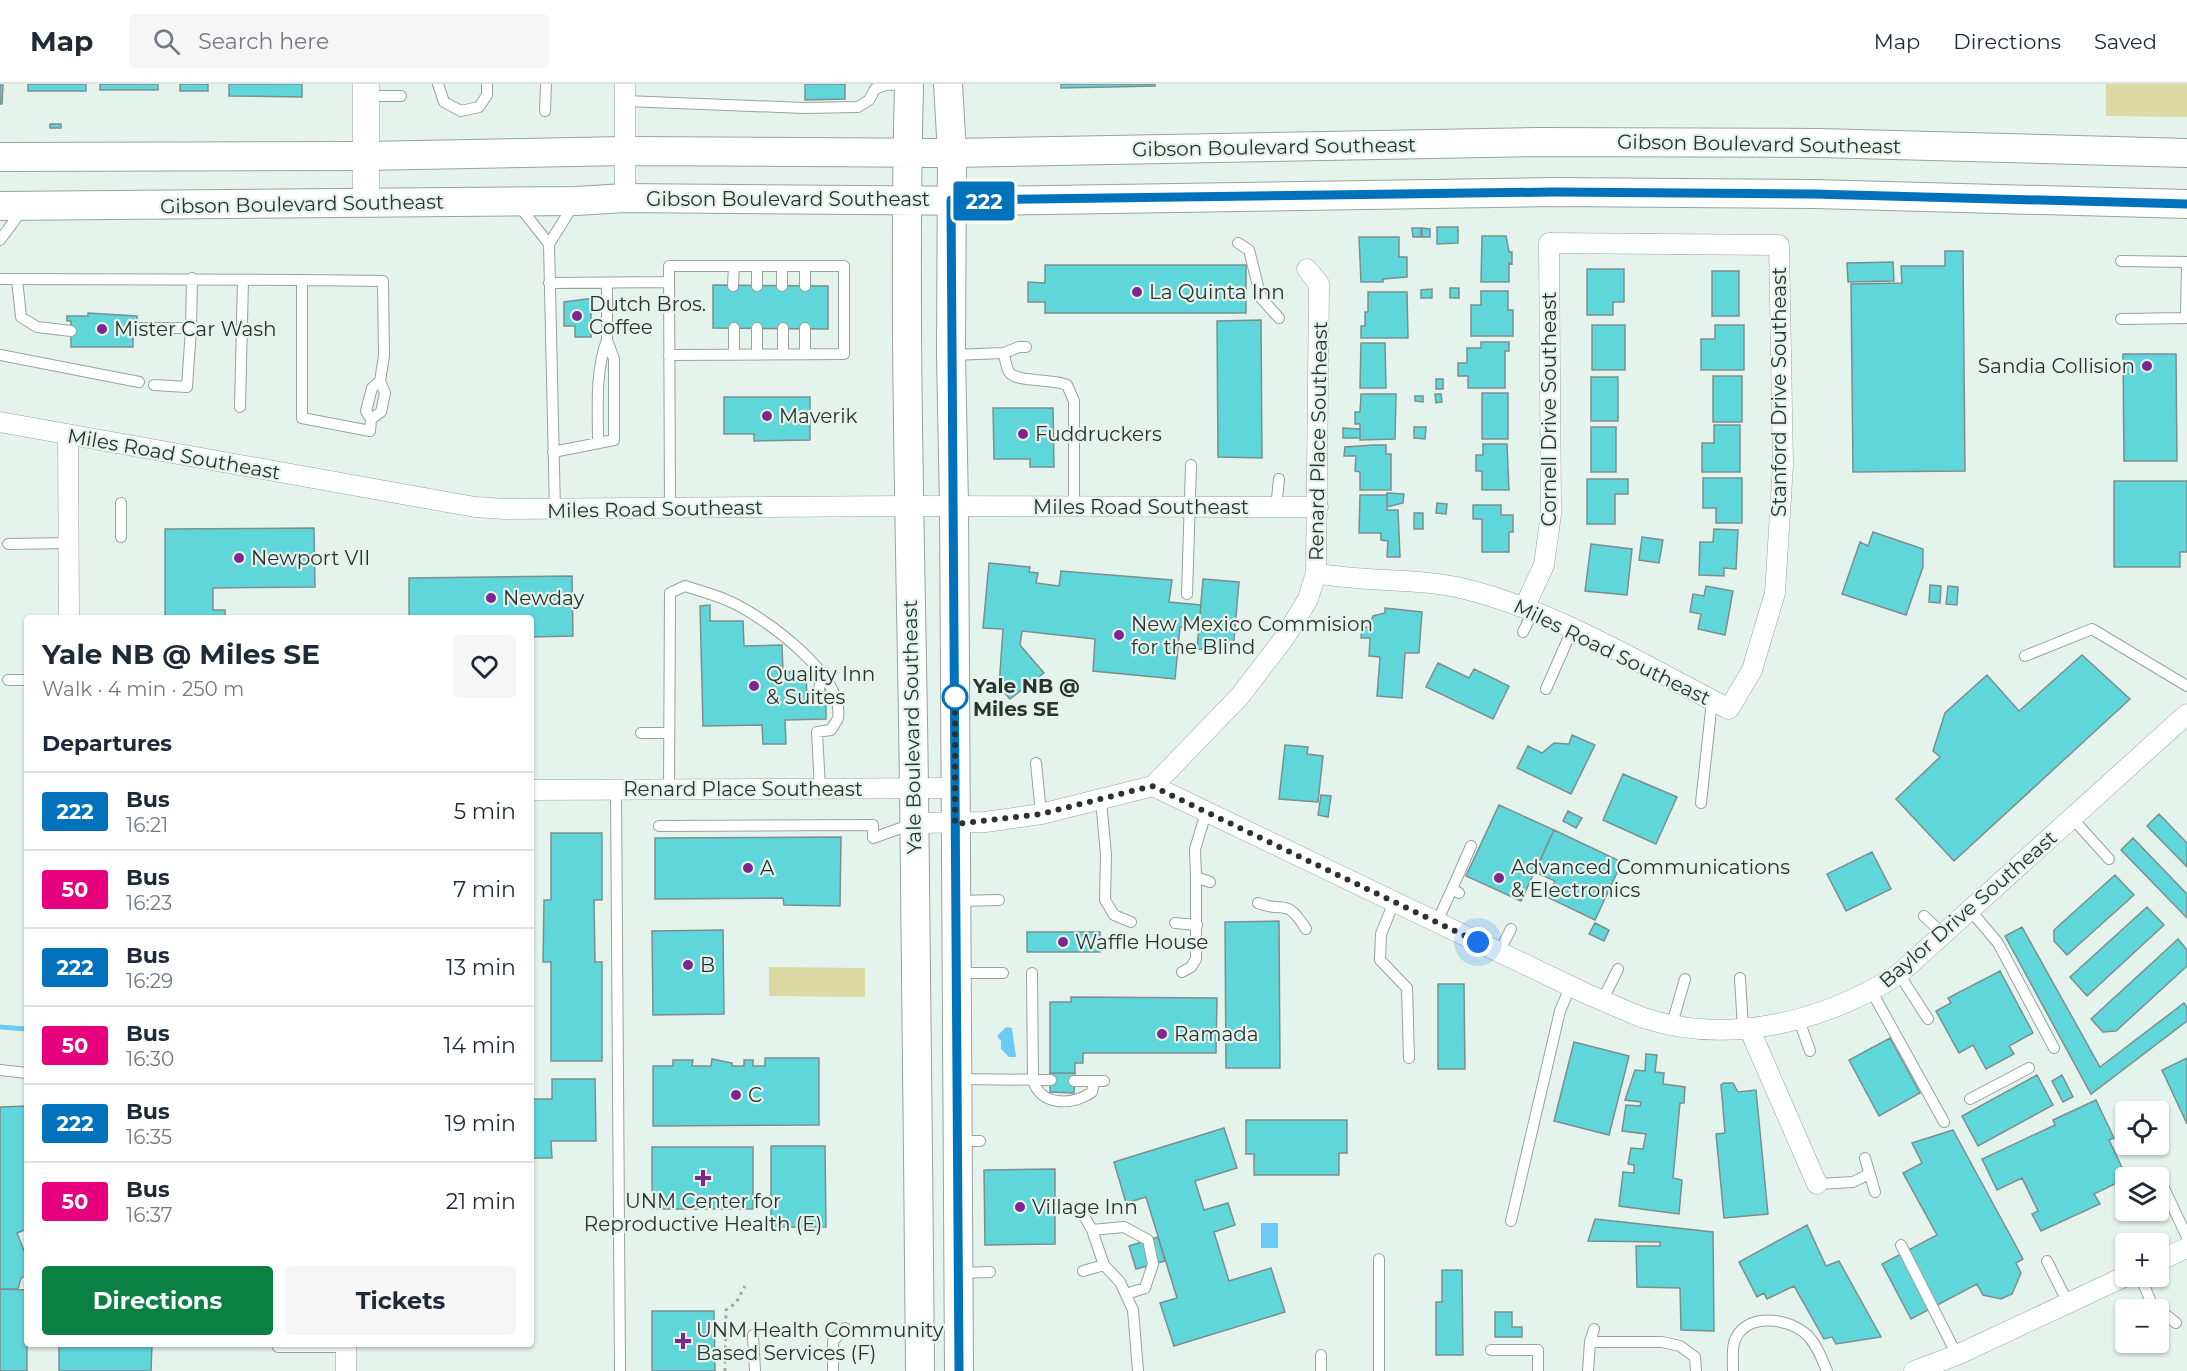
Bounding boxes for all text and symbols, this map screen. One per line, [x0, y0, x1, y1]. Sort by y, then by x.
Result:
search box [129, 14, 549, 68]
text: Map [30, 24, 93, 58]
icon: search [150, 25, 183, 58]
text: Search here [198, 28, 329, 55]
text: Map [1874, 29, 1920, 54]
text: Directions [1953, 29, 2061, 54]
text: Saved [2094, 29, 2157, 54]
street label: Gibson Boulevard Southeast [1617, 130, 1901, 158]
street label: Gibson Boulevard Southeast [1132, 133, 1416, 161]
line badge: 222 [950, 182, 1018, 220]
street label: Gibson Boulevard Southeast [646, 187, 930, 211]
text: 222 [965, 189, 1003, 214]
street label: Gibson Boulevard Southeast [160, 190, 444, 218]
street label: Stanford Drive Southeast [1767, 267, 1791, 517]
place label: La Quinta Inn [1149, 280, 1285, 304]
marker: La Quinta Inn [1130, 285, 1144, 299]
place label: Dutch Bros. Coffee [589, 292, 706, 339]
street label: Cornell Drive Southeast [1537, 292, 1561, 526]
marker: Dutch Bros. Coffee [570, 309, 584, 323]
place label: Mister Car Wash [114, 317, 277, 341]
street label: Renard Place Southeast [1304, 321, 1332, 561]
marker: Mister Car Wash [95, 322, 109, 336]
place label: Sandia Collision [1978, 354, 2135, 378]
marker: Sandia Collision [2140, 359, 2154, 373]
place label: Maverik [779, 404, 858, 428]
marker: Maverik [760, 409, 774, 423]
place label: Fuddruckers [1035, 422, 1162, 446]
street label: Miles Road Southeast [66, 423, 282, 485]
marker: Fuddruckers [1016, 427, 1030, 441]
street label: Miles Road Southeast [547, 495, 763, 523]
street label: Miles Road Southeast [1033, 495, 1249, 519]
place label: Newport VII [251, 546, 370, 570]
marker: Newport VII [232, 551, 246, 565]
place label: Newday [503, 586, 584, 610]
marker: Newday [484, 591, 498, 605]
street label: Miles Road Southeast [1510, 594, 1714, 710]
street label: Yale Boulevard Southeast [898, 600, 926, 854]
place label: New Mexico Commision for the Blind [1131, 612, 1373, 659]
marker: New Mexico Commision for the Blind [1112, 628, 1126, 642]
button: heart [453, 635, 516, 698]
text: Yale NB @ Miles SE [42, 637, 320, 671]
place label: Quality Inn & Suites [766, 662, 875, 709]
place label: Yale NB @ Miles SE [972, 674, 1080, 721]
text: Walk · 4 min · 250 m [42, 677, 244, 701]
marker: Quality Inn & Suites [747, 679, 761, 693]
marker: Yale NB @ Miles SE [942, 684, 968, 710]
text: Departures [42, 730, 172, 757]
street label: Renard Place Southeast [623, 777, 863, 801]
text: Bus [126, 786, 170, 813]
text: 5 min [454, 798, 516, 825]
text: 222 [56, 799, 94, 824]
text: 16:21 [126, 813, 168, 837]
street label: Baylor Drive Southeast [1874, 825, 2062, 993]
place label: Advanced Communications & Electronics [1511, 855, 1790, 902]
place label: A [760, 856, 775, 880]
marker: A [741, 861, 755, 875]
text: Bus [126, 864, 170, 891]
marker: Advanced Communications & Electronics [1492, 871, 1506, 885]
text: 7 min [453, 876, 516, 903]
text: 50 [62, 877, 88, 902]
text: 16:23 [126, 891, 172, 915]
your location [1463, 927, 1493, 957]
place label: Waffle House [1075, 930, 1208, 954]
marker: Waffle House [1056, 935, 1070, 949]
text: Bus [126, 942, 170, 969]
place label: B [700, 953, 715, 977]
text: 13 min [446, 954, 516, 981]
text: 222 [56, 955, 94, 980]
marker: B [681, 958, 695, 972]
text: 16:29 [126, 969, 173, 993]
text: Bus [126, 1020, 170, 1047]
place label: Ramada [1174, 1022, 1259, 1046]
marker: Ramada [1155, 1027, 1169, 1041]
text: 14 min [444, 1032, 516, 1059]
text: 50 [62, 1033, 88, 1058]
text: 16:30 [126, 1047, 174, 1071]
place label: C [748, 1083, 762, 1107]
marker: C [729, 1088, 743, 1102]
text: Bus [126, 1098, 170, 1125]
map controls [2115, 1101, 2169, 1353]
button: locate [2115, 1101, 2169, 1155]
text: 19 min [445, 1110, 516, 1137]
text: 222 [56, 1111, 94, 1136]
text: 16:35 [126, 1125, 172, 1149]
button: layers [2115, 1167, 2169, 1221]
marker: UNM Center for Reproductive Health (E) [694, 1169, 712, 1187]
text: Bus [126, 1176, 170, 1203]
text: 21 min [446, 1188, 516, 1215]
text: 50 [62, 1189, 88, 1214]
place label: UNM Center for Reproductive Health (E) [584, 1189, 822, 1236]
place label: Village Inn [1032, 1195, 1138, 1219]
marker: Village Inn [1013, 1200, 1027, 1214]
text: 16:37 [126, 1203, 172, 1227]
button: + [2115, 1233, 2169, 1287]
button: Directions [42, 1266, 273, 1335]
button: Tickets [285, 1266, 516, 1335]
button: − [2115, 1299, 2169, 1353]
place label: UNM Health Community Based Services (F) [696, 1318, 944, 1365]
marker: UNM Health Community Based Services (F) [674, 1332, 692, 1350]

